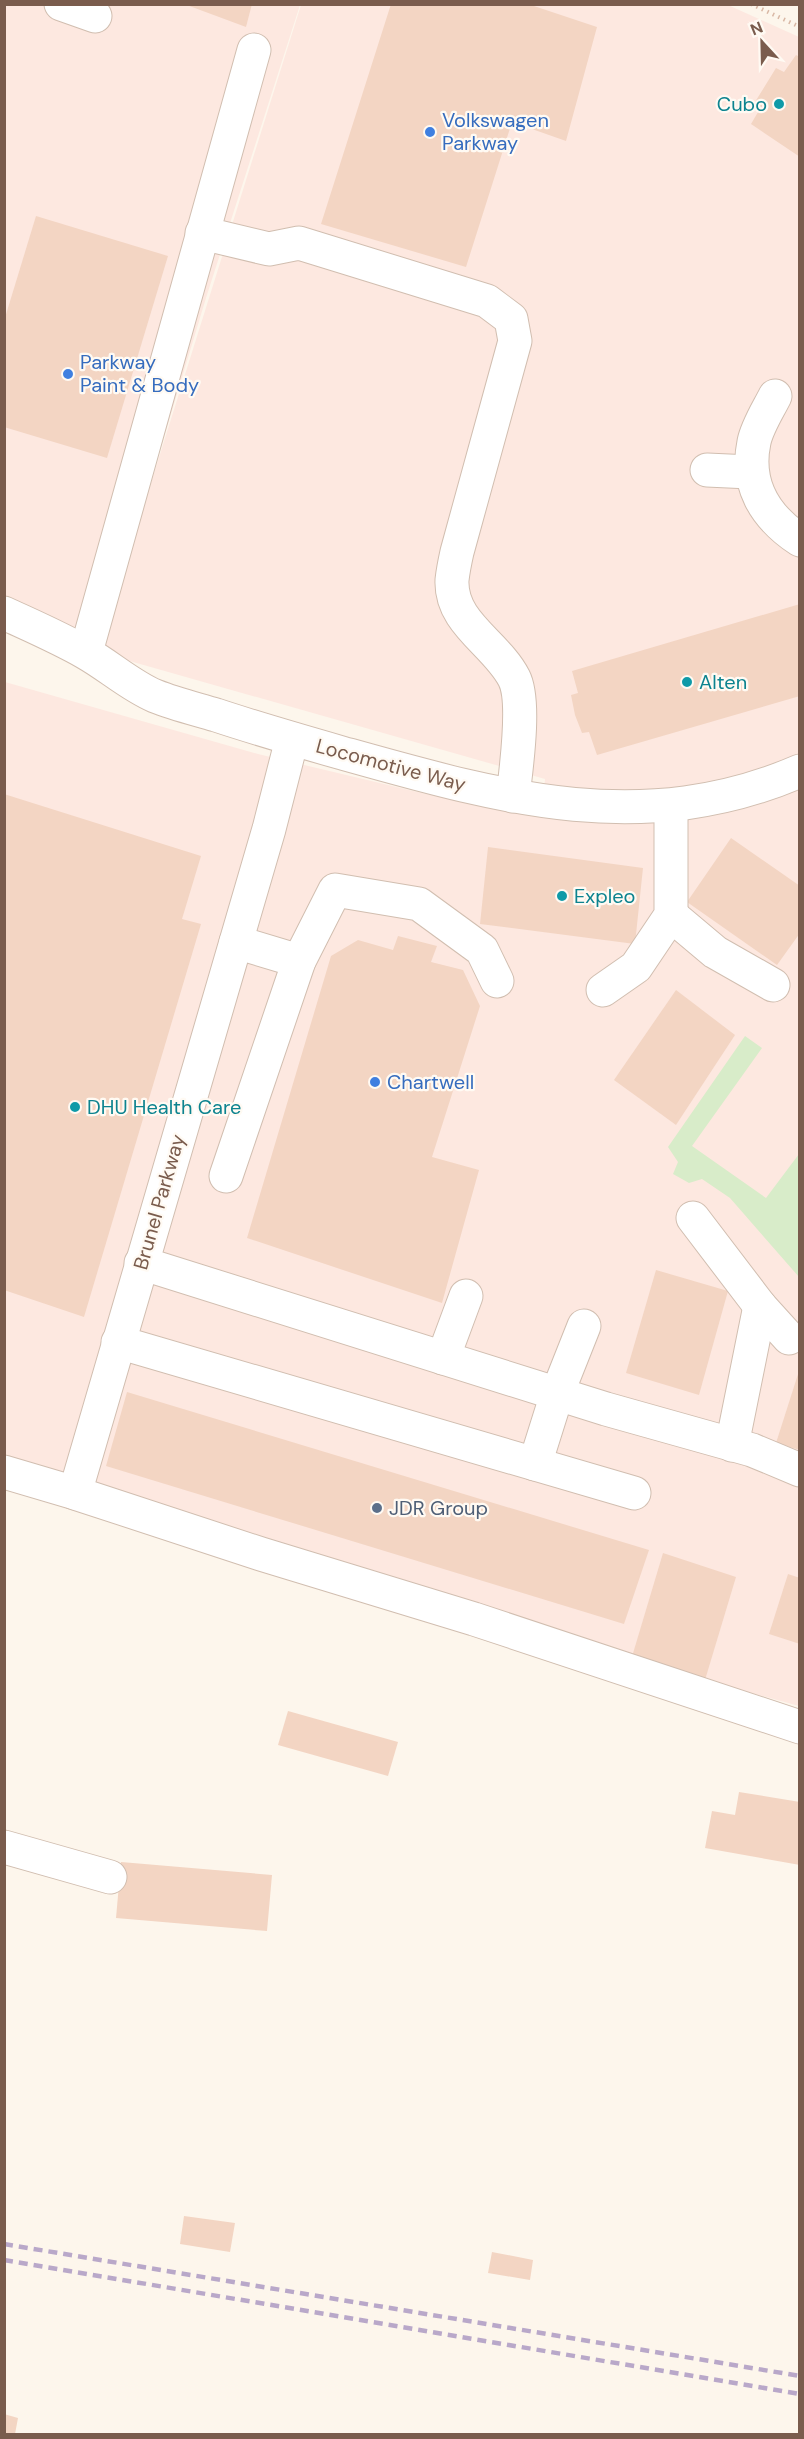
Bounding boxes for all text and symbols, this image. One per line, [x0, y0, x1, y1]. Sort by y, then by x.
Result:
north arrow [732, 12, 792, 72]
text: N [747, 17, 766, 40]
place label: Cubo [717, 91, 767, 117]
marker: Cubo [772, 97, 786, 111]
place label: Volkswagen Parkway [442, 107, 549, 156]
marker: Volkswagen Parkway [423, 125, 437, 139]
place label: Parkway Paint & Body [80, 349, 199, 398]
marker: Parkway Paint & Body [61, 367, 75, 381]
place label: Alten [699, 669, 747, 695]
marker: Alten [680, 675, 694, 689]
street label: Locomotive Way [313, 733, 469, 797]
place label: Expleo [574, 883, 635, 909]
marker: Expleo [555, 889, 569, 903]
place label: Chartwell [387, 1069, 474, 1095]
marker: Chartwell [368, 1075, 382, 1089]
place label: DHU Health Care [87, 1094, 241, 1120]
marker: DHU Health Care [68, 1100, 82, 1114]
street label: Brunel Parkway [127, 1131, 191, 1273]
place label: JDR Group [389, 1495, 488, 1521]
marker: JDR Group [370, 1501, 384, 1515]

